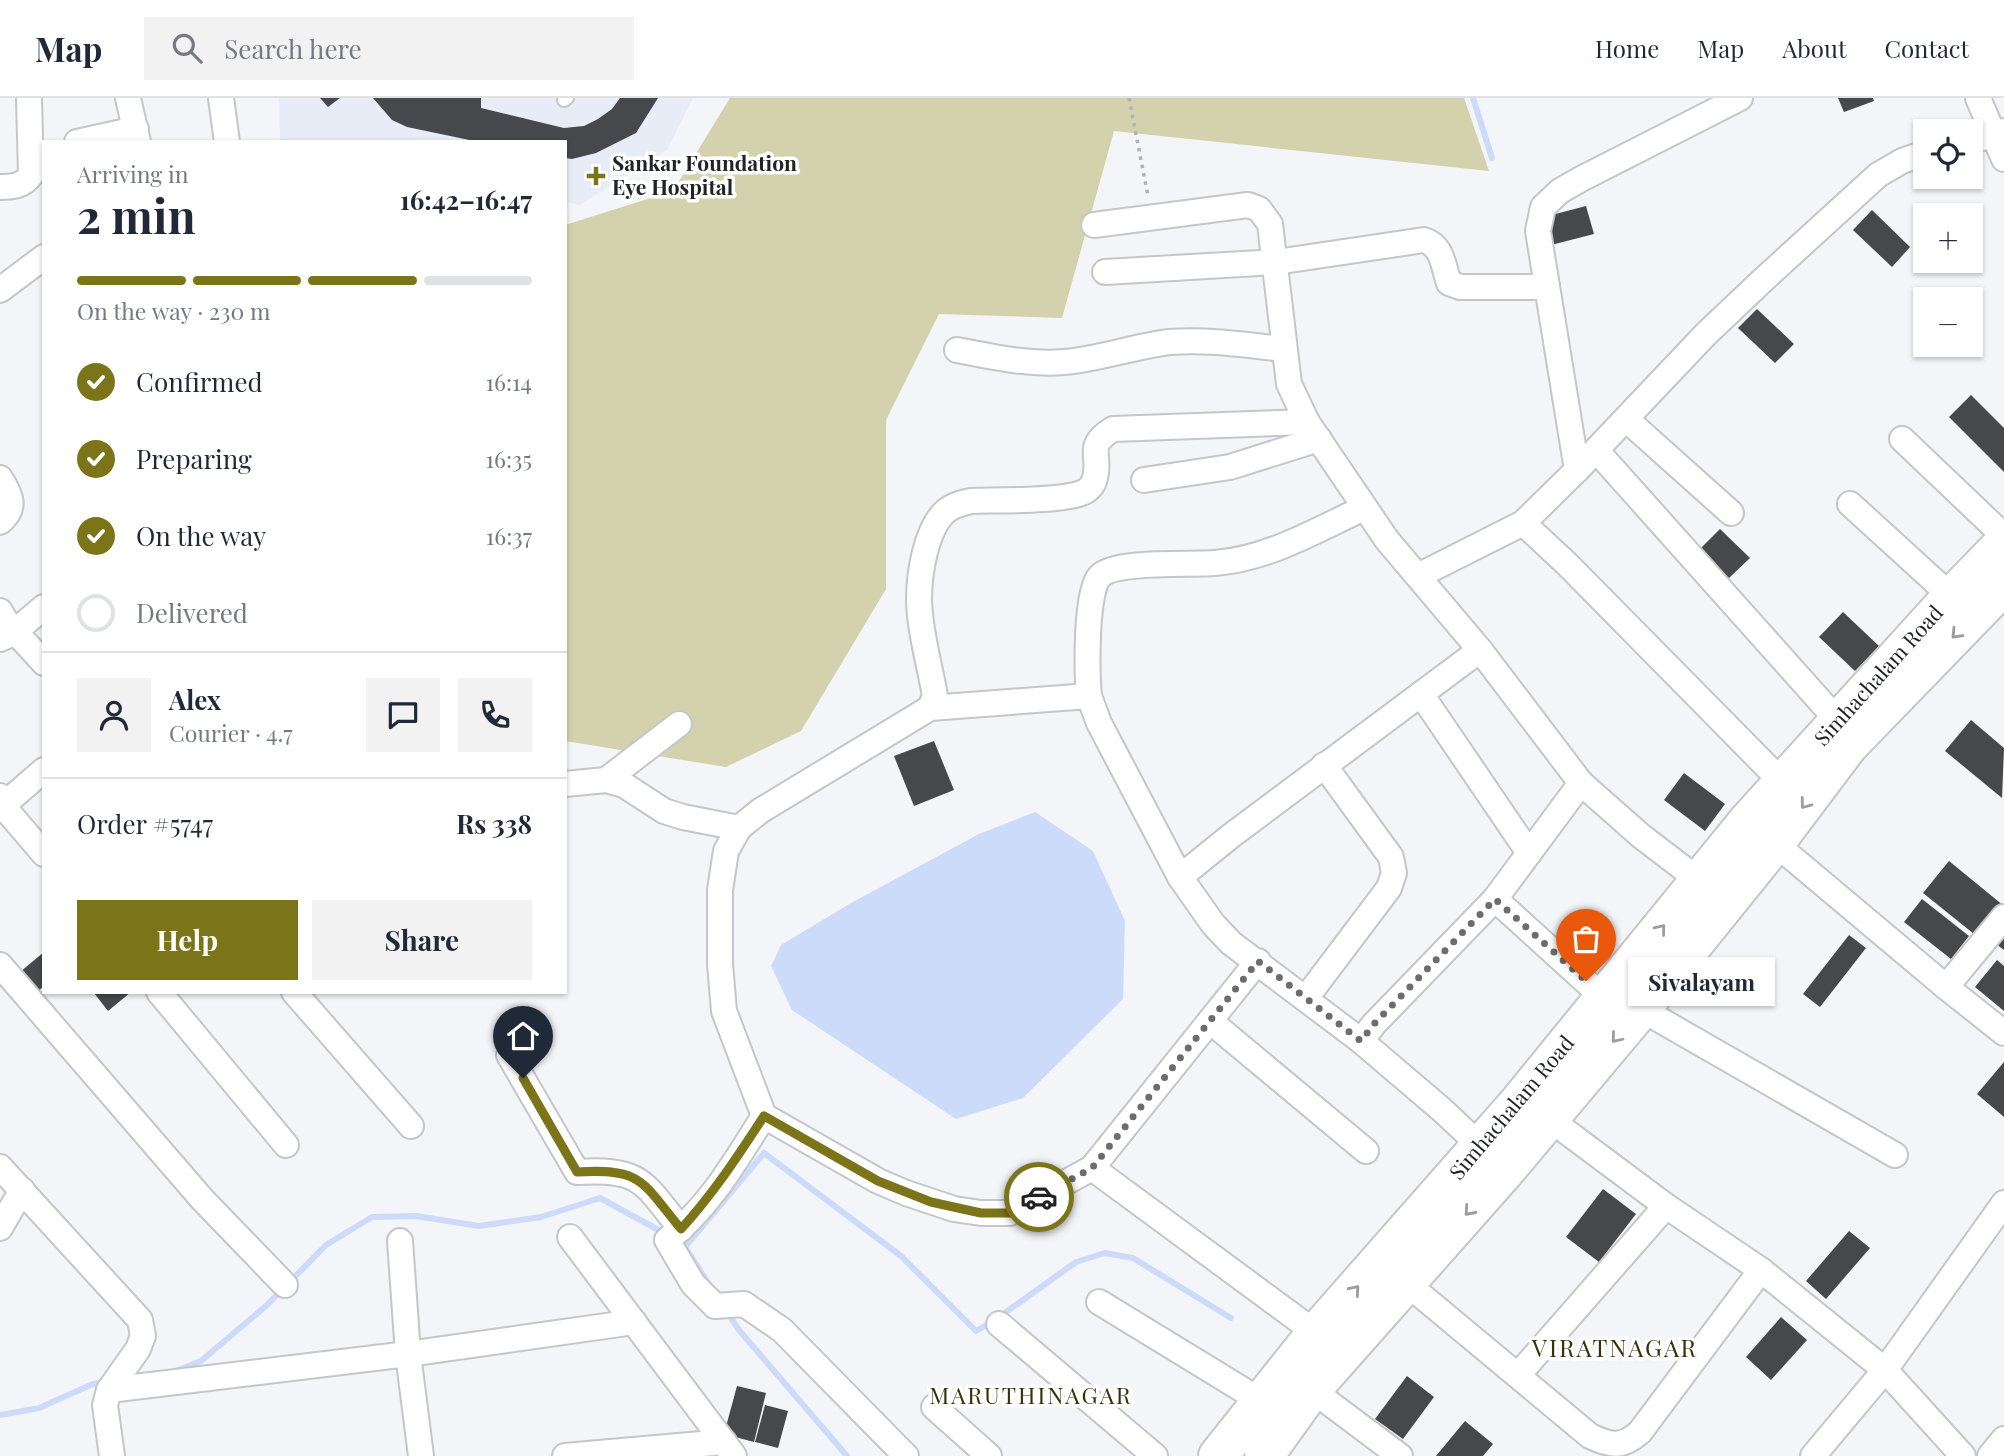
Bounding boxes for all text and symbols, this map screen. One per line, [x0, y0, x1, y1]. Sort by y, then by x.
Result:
search box [144, 17, 634, 80]
text: Map [35, 26, 102, 70]
icon: search [168, 29, 206, 67]
text: Search here [224, 31, 362, 66]
text: Home [1595, 32, 1659, 64]
text: Map [1697, 32, 1744, 64]
text: About [1782, 32, 1846, 64]
text: Contact [1884, 32, 1969, 64]
map controls [1913, 119, 1983, 357]
button: locate [1913, 119, 1983, 189]
place label: Sankar Foundation Eye Hospital [612, 148, 797, 200]
text: Arriving in [77, 158, 189, 189]
marker: Sankar Foundation Eye Hospital [586, 166, 606, 186]
text: 16:42–16:47 [400, 182, 532, 217]
text: 2 min [77, 184, 196, 246]
button: + [1913, 203, 1983, 273]
button: − [1913, 287, 1983, 357]
text: On the way · 230 m [77, 295, 270, 326]
icon: check [77, 363, 115, 401]
text: Confirmed [136, 364, 263, 399]
text: 16:14 [486, 366, 532, 397]
icon: check [77, 440, 115, 478]
text: Preparing [136, 441, 252, 476]
text: 16:35 [486, 443, 532, 474]
icon: check [77, 517, 115, 555]
text: On the way [136, 518, 266, 553]
text: 16:37 [486, 520, 532, 551]
text: Delivered [136, 595, 248, 630]
street label: Simhachalam Road [1807, 598, 1948, 751]
one-way arrow [1952, 626, 1965, 639]
button: person [77, 678, 151, 752]
button: chat [366, 678, 440, 752]
button: phone [458, 678, 532, 752]
text: Alex [169, 682, 221, 717]
text: Courier · 4.7 [169, 717, 293, 748]
one-way arrow [1800, 796, 1813, 808]
text: Order #5747 [77, 806, 213, 841]
text: Rs 338 [456, 806, 532, 841]
button: Help [77, 900, 298, 980]
button: Share [312, 900, 532, 980]
pin [1556, 909, 1616, 981]
icon: bag [1567, 920, 1605, 958]
one-way arrow [1652, 925, 1665, 937]
callout: Sivalayam [1628, 956, 1775, 1006]
text: Sivalayam [1648, 966, 1755, 997]
pin [493, 1006, 553, 1078]
icon: home [504, 1017, 542, 1055]
street label: Simhachalam Road [1442, 1029, 1579, 1185]
one-way arrow [1612, 1030, 1624, 1043]
courier [1004, 1162, 1074, 1232]
icon: car [1020, 1178, 1058, 1216]
one-way arrow [1464, 1203, 1477, 1216]
one-way arrow [1347, 1285, 1359, 1298]
district label: VIRATNAGAR [1531, 1331, 1698, 1363]
district label: MARUTHINAGAR [929, 1379, 1133, 1410]

